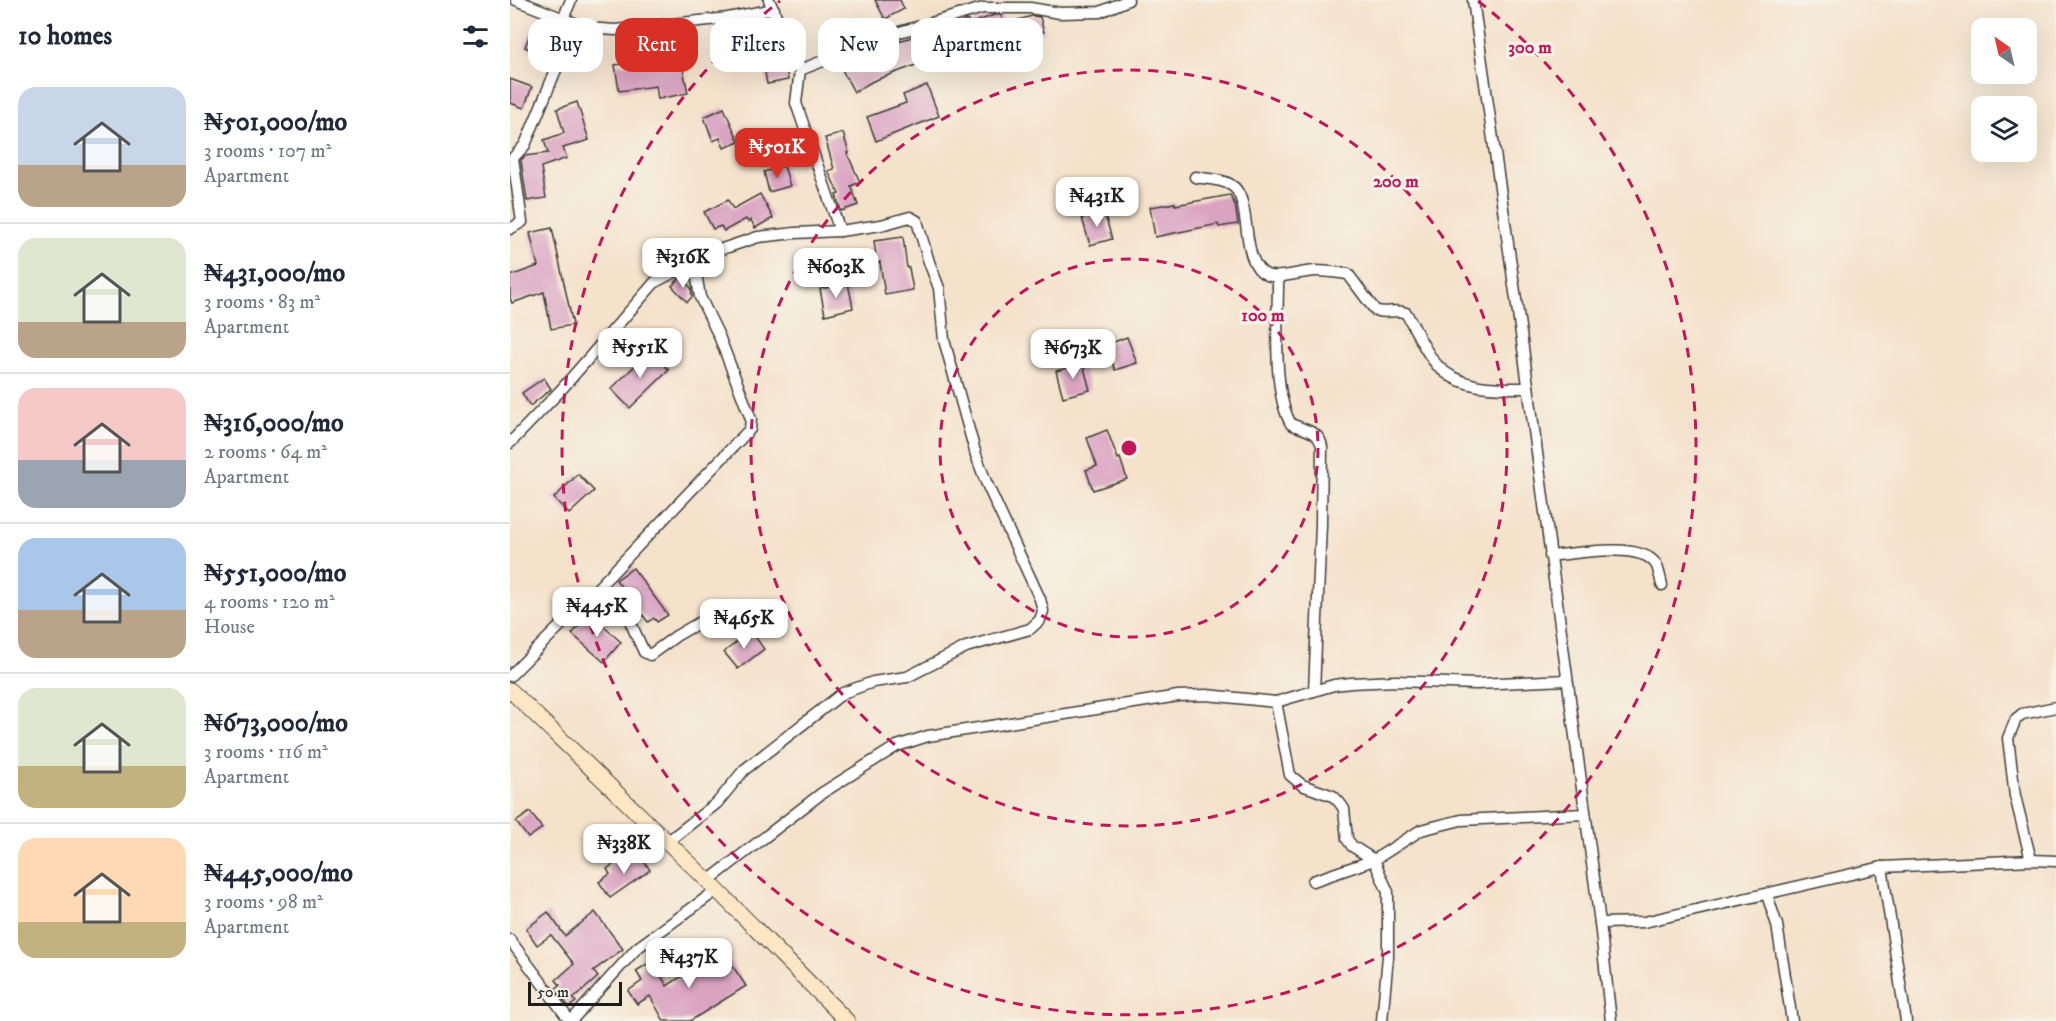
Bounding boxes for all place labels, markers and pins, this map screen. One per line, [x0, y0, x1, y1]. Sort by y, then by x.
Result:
pin: ₦501K [735, 128, 819, 179]
pin: ₦431K [1055, 177, 1139, 228]
pin: ₦316K [641, 238, 725, 289]
pin: ₦603K [794, 248, 878, 299]
pin: ₦551K [598, 328, 682, 379]
pin: ₦673K [1031, 329, 1115, 380]
centre of rings [1119, 438, 1139, 458]
pin: ₦445K [555, 587, 639, 638]
pin: ₦465K [702, 599, 786, 650]
pin: ₦338K [582, 824, 666, 875]
pin: ₦437K [647, 938, 731, 989]

